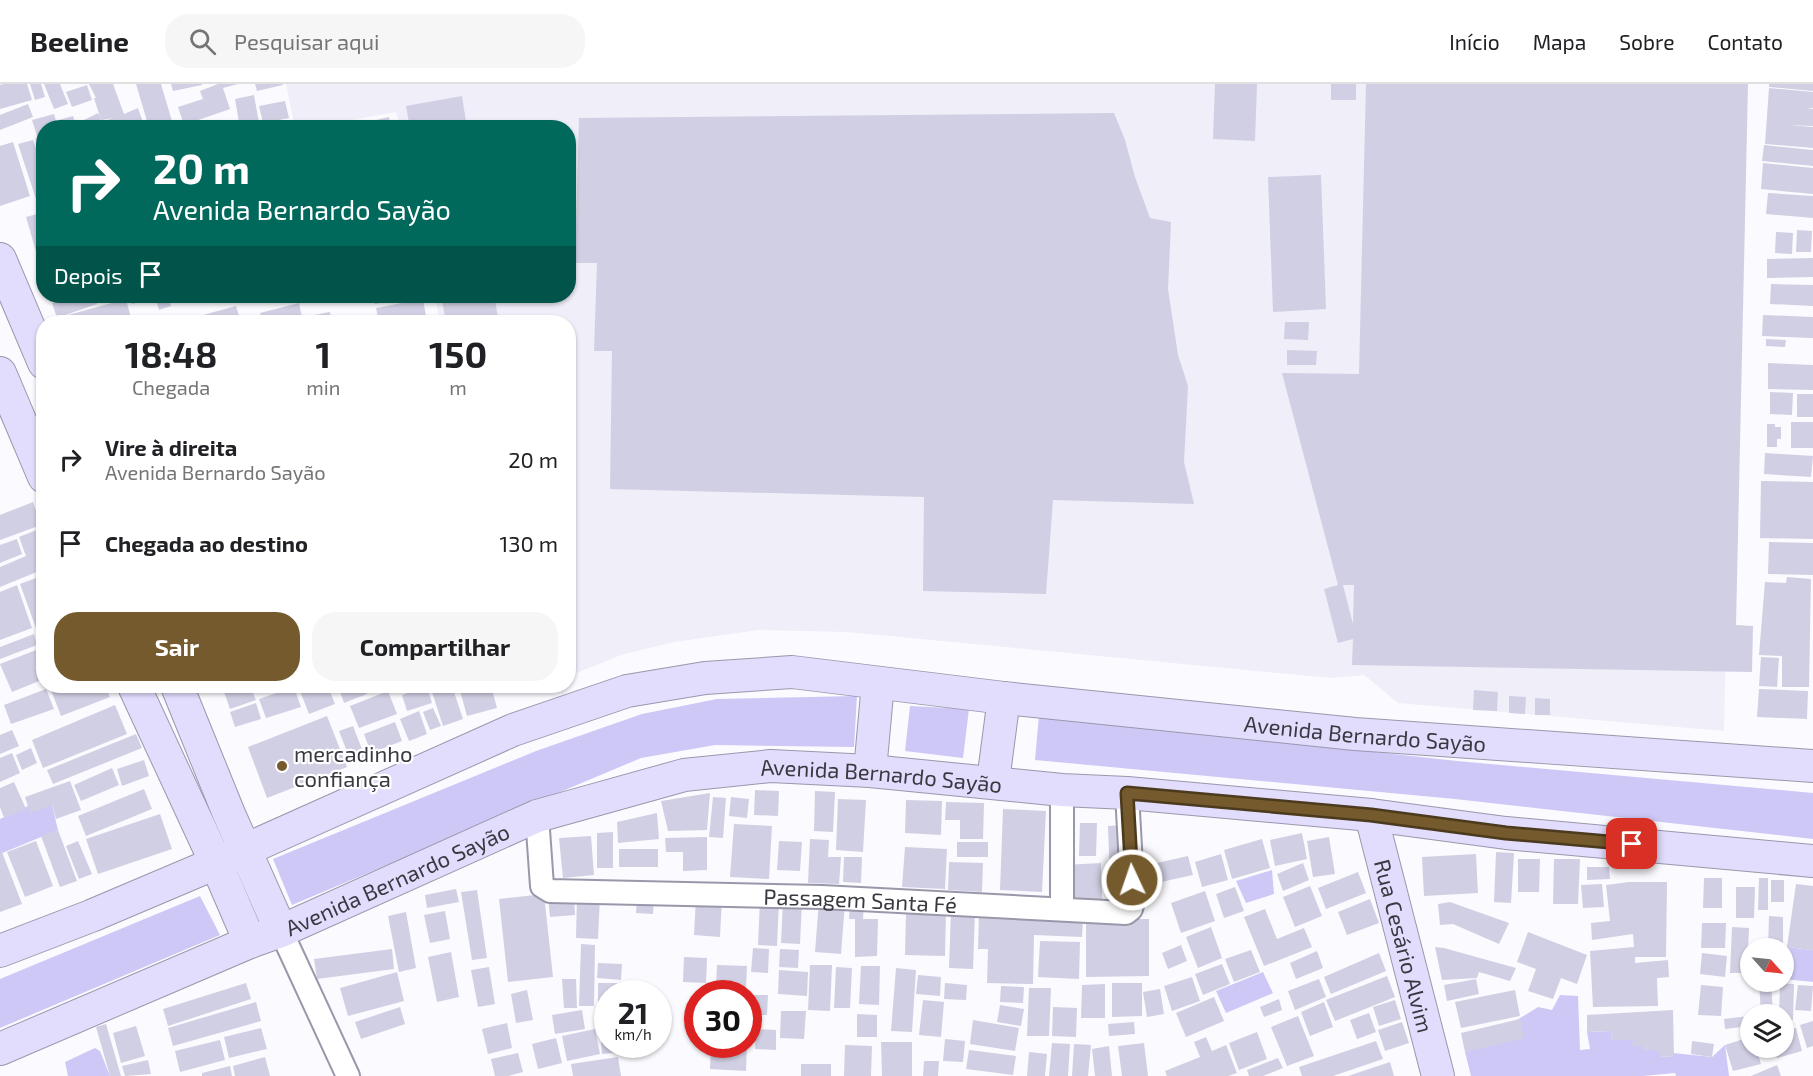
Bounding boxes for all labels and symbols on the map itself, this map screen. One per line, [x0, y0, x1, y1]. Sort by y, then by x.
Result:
street label: Avenida Bernardo Sayão [1243, 710, 1487, 756]
place label: mercadinho confiança [294, 740, 413, 793]
street label: Avenida Bernardo Sayão [759, 753, 1003, 797]
marker: mercadinho confiança [275, 759, 289, 773]
street label: Avenida Bernardo Sayão [281, 817, 513, 940]
pin [1606, 818, 1657, 869]
position arrow [1100, 848, 1164, 912]
street label: Rua Cesário Alvim [1370, 856, 1439, 1035]
street label: Passagem Santa Fé [763, 883, 958, 917]
north arrow [1740, 938, 1794, 992]
speed limit sign: 30 [684, 980, 762, 1058]

